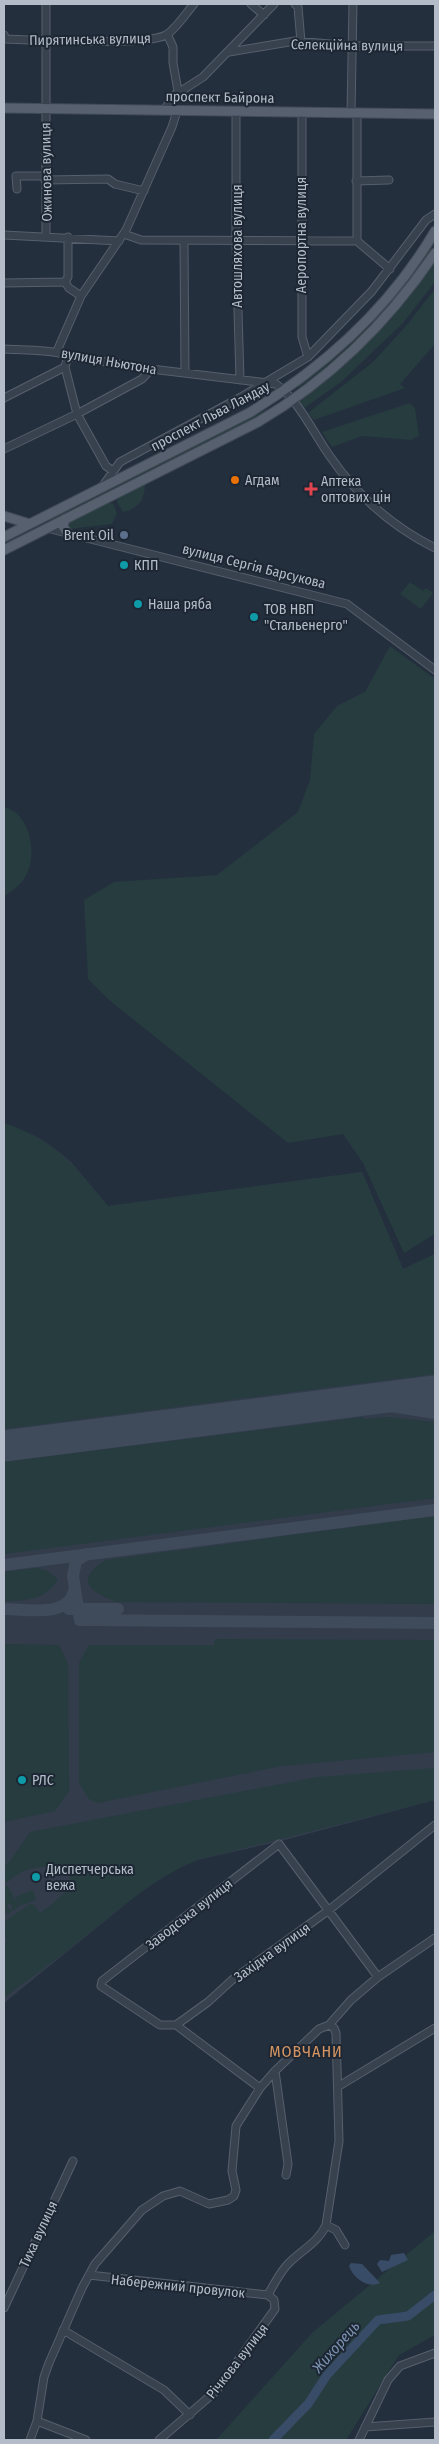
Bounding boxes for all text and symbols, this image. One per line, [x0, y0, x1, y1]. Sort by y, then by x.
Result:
street label: Пирятинська вулиця [29, 30, 151, 49]
street label: Селекційна вулиця [291, 36, 403, 55]
street label: проспект Байрона [165, 88, 275, 107]
street label: Ожинова вулиця [37, 122, 56, 222]
street label: Аеропортна вулиця [293, 177, 310, 293]
street label: Автошляхова вулиця [229, 184, 246, 308]
street label: вулиця Ньютона [60, 345, 158, 378]
street label: проспект Льва Ландау [148, 378, 273, 455]
place label: Агдам [245, 472, 280, 489]
place label: Аптека оптових цін [321, 473, 391, 506]
marker: Агдам [229, 474, 241, 486]
marker: Аптека оптових цін [305, 483, 317, 495]
place label: Brent Oil [64, 527, 114, 544]
marker: Brent Oil [118, 529, 130, 541]
street label: вулиця Сергія Барсукова [180, 540, 327, 593]
place label: КПП [134, 557, 158, 574]
marker: КПП [118, 559, 130, 571]
place label: Наша ряба [148, 596, 212, 613]
marker: Наша ряба [132, 598, 144, 610]
place label: ТОВ НВП "Стальенерго" [264, 601, 348, 634]
marker: ТОВ НВП "Стальенерго" [248, 611, 260, 623]
place label: РЛС [32, 1772, 54, 1789]
marker: РЛС [16, 1774, 28, 1786]
place label: Диспетчерська вежа [45, 1861, 134, 1894]
marker: Диспетчерська вежа [30, 1871, 42, 1883]
street label: Заводська вулиця [142, 1875, 236, 1954]
street label: Західна вулиця [231, 1919, 314, 1986]
district label: МОВЧАНИ [269, 2042, 343, 2061]
street label: Тиха вулиця [16, 2198, 61, 2270]
street label: Набережний провулок [110, 2271, 246, 2302]
water label: Жихорець [308, 2317, 364, 2377]
street label: Річкова вулиця [203, 2320, 272, 2402]

